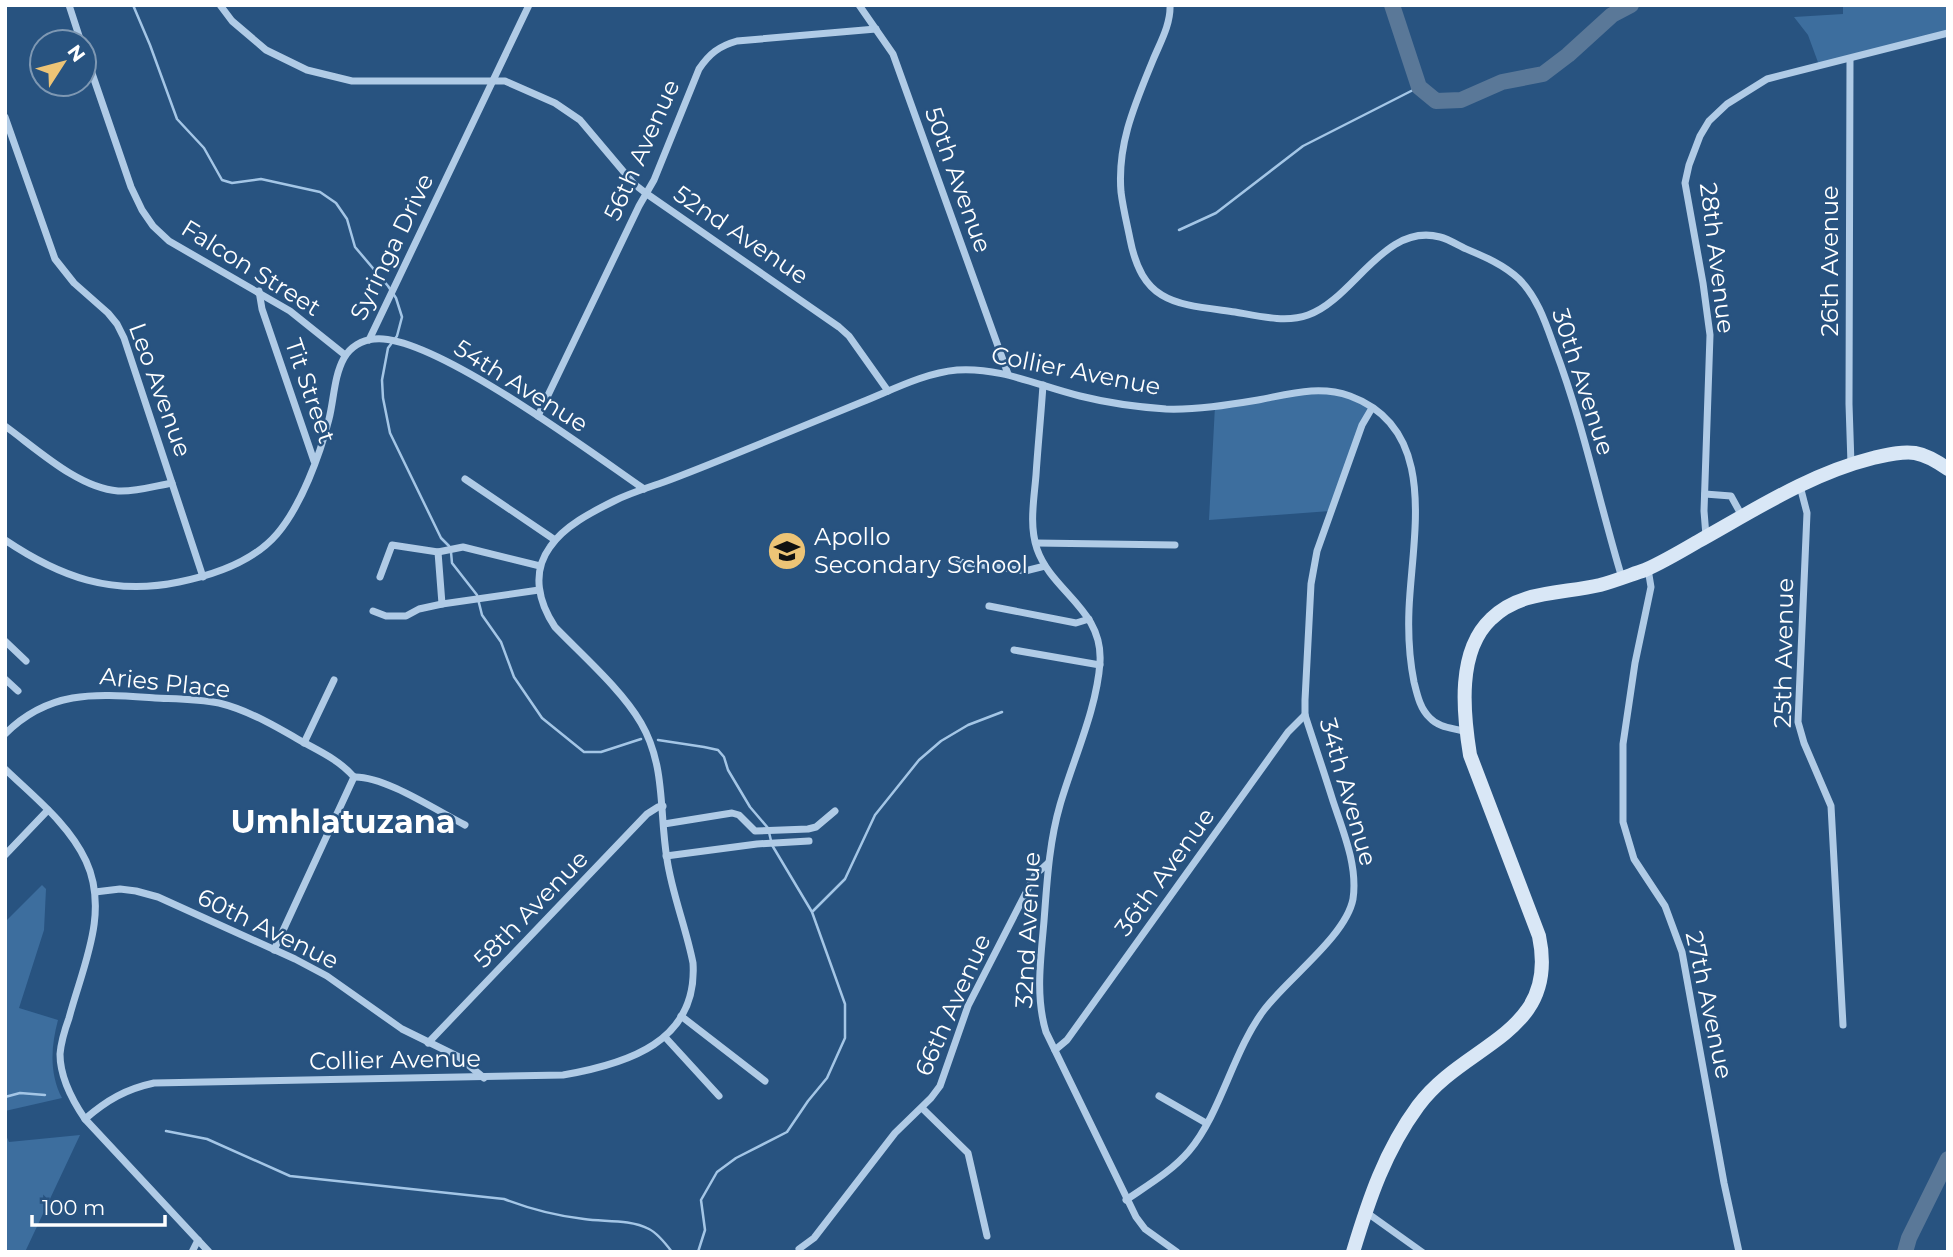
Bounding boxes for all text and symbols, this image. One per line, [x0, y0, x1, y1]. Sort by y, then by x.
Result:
north arrow [28, 28, 98, 98]
text: N [63, 40, 90, 66]
street label: 56th Avenue [598, 75, 686, 225]
street label: 50th Avenue [919, 103, 998, 256]
street label: Syringa Drive [344, 169, 440, 325]
street label: 52nd Avenue [668, 179, 814, 290]
street label: 28th Avenue [1694, 181, 1741, 335]
street label: 26th Avenue [1815, 185, 1844, 337]
street label: Falcon Street [176, 213, 326, 322]
street label: 30th Avenue [1546, 305, 1621, 459]
street label: Leo Avenue [123, 319, 198, 461]
street label: 54th Avenue [449, 333, 594, 438]
street label: Tit Street [279, 335, 342, 447]
street label: Collier Avenue [989, 340, 1163, 401]
place label: Apollo Secondary School [814, 522, 1028, 579]
school or university icon: Apollo Secondary School [766, 530, 808, 572]
street label: 25th Avenue [1768, 578, 1799, 728]
street label: Aries Place [98, 661, 232, 704]
street label: 34th Avenue [1314, 715, 1383, 869]
district label: Umhlatuzana [230, 802, 456, 841]
street label: 36th Avenue [1108, 802, 1221, 941]
street label: 58th Avenue [468, 844, 594, 973]
street label: 32nd Avenue [1009, 851, 1046, 1009]
street label: 60th Avenue [193, 882, 344, 975]
street label: 27th Avenue [1680, 928, 1739, 1081]
street label: 66th Avenue [908, 929, 997, 1080]
street label: Collier Avenue [309, 1044, 481, 1075]
scale bar [32, 1184, 164, 1228]
text: 100 m [42, 1195, 105, 1220]

